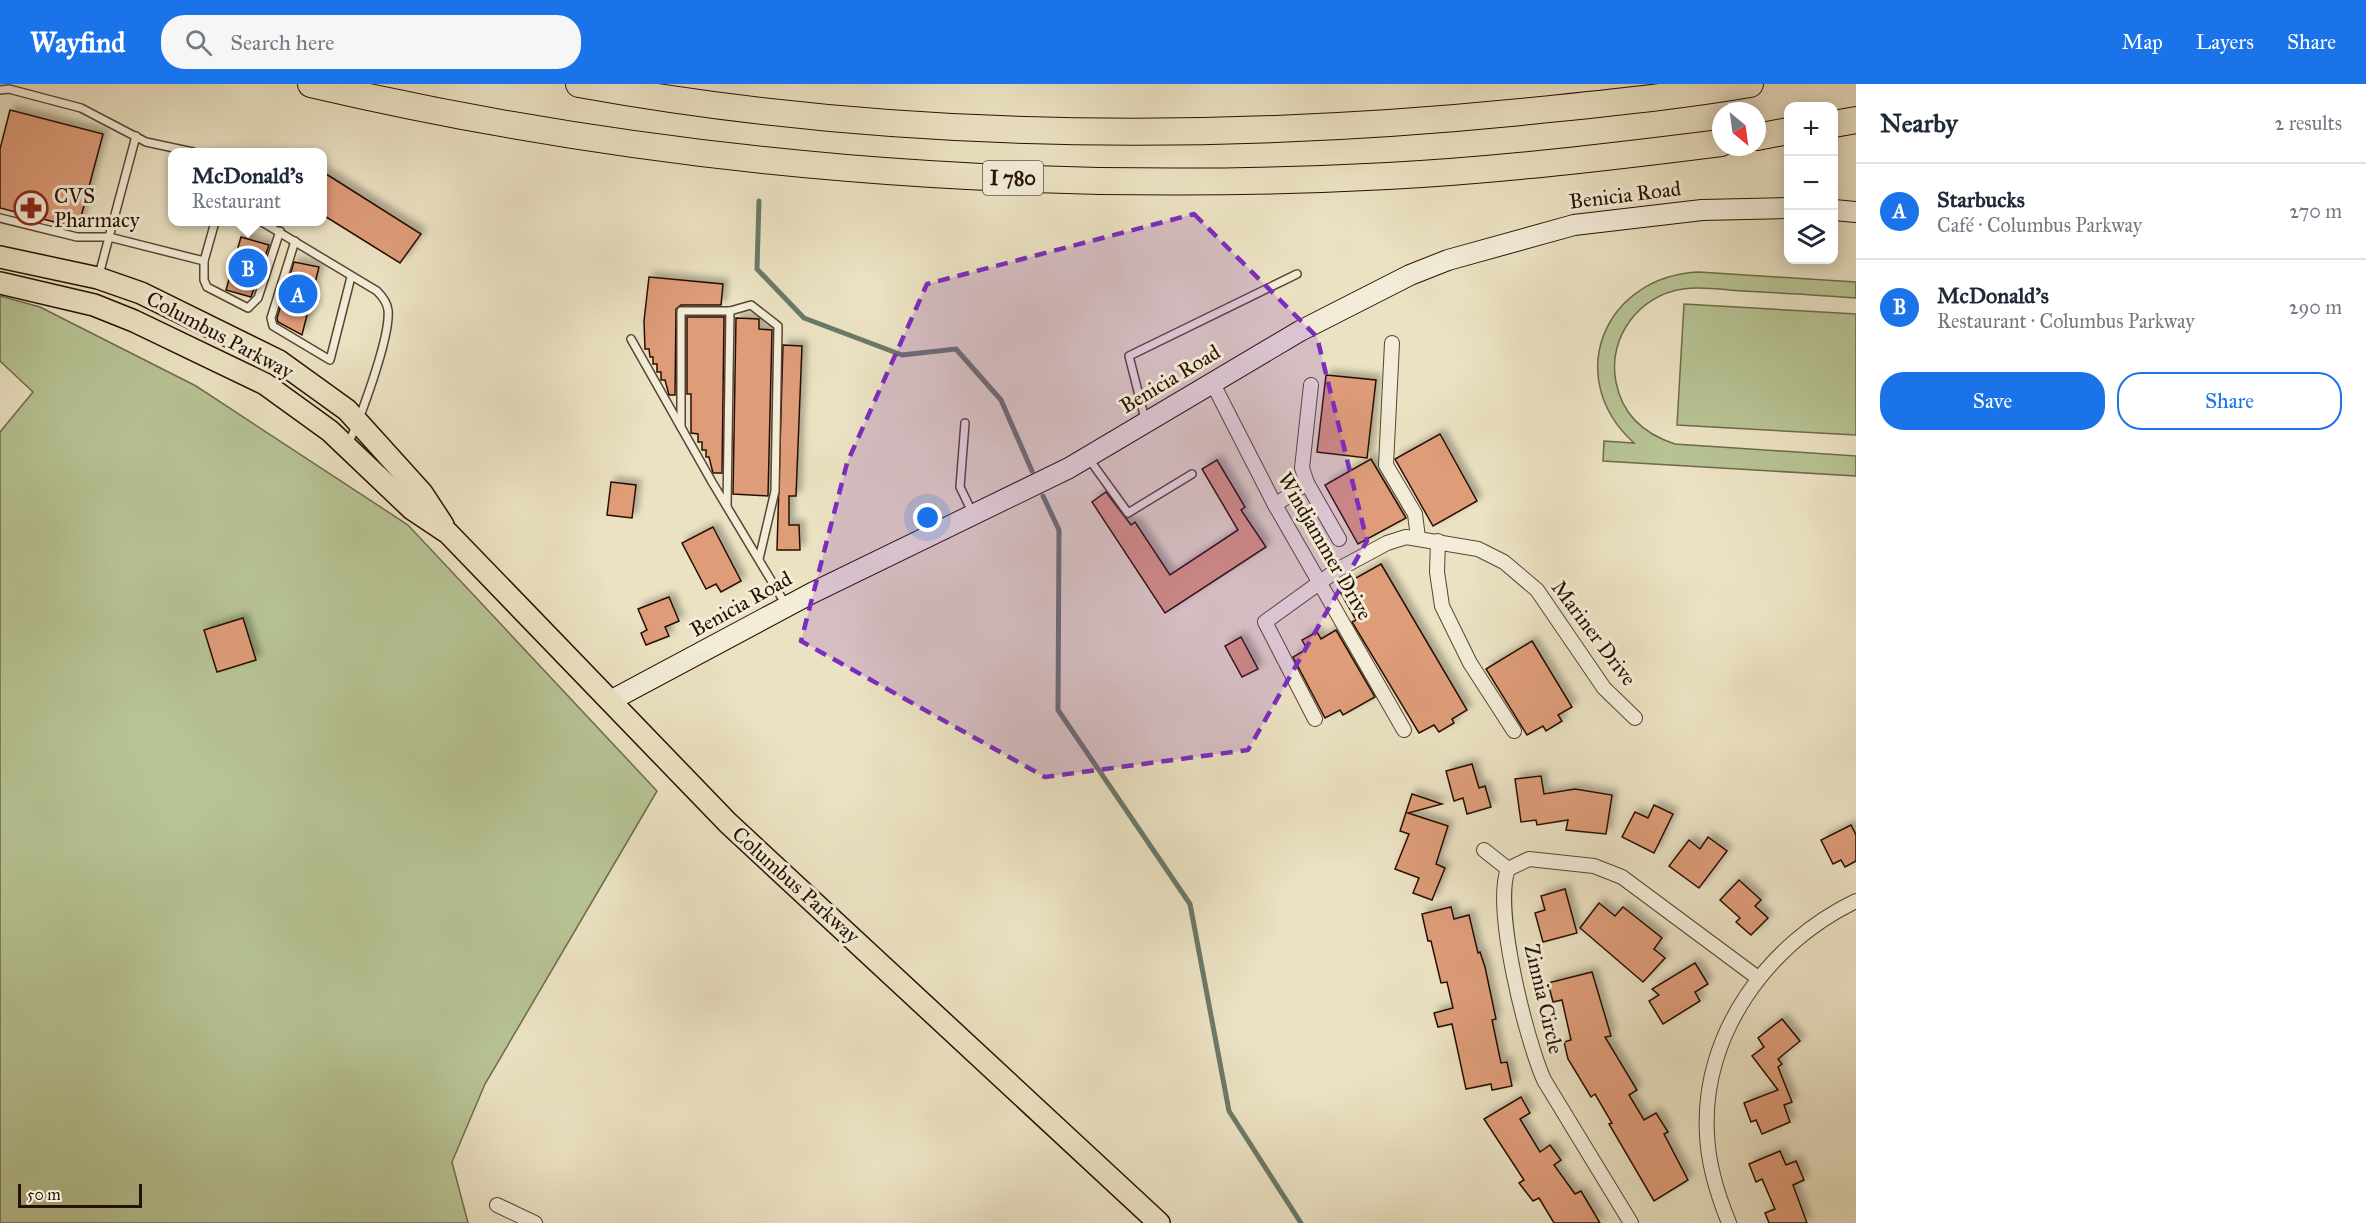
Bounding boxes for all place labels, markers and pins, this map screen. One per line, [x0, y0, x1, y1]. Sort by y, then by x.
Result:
place label: CVS Pharmacy [54, 183, 141, 233]
pharmacy icon: CVS Pharmacy [13, 190, 49, 226]
pin: B [228, 246, 268, 291]
pin: A [278, 272, 318, 316]

